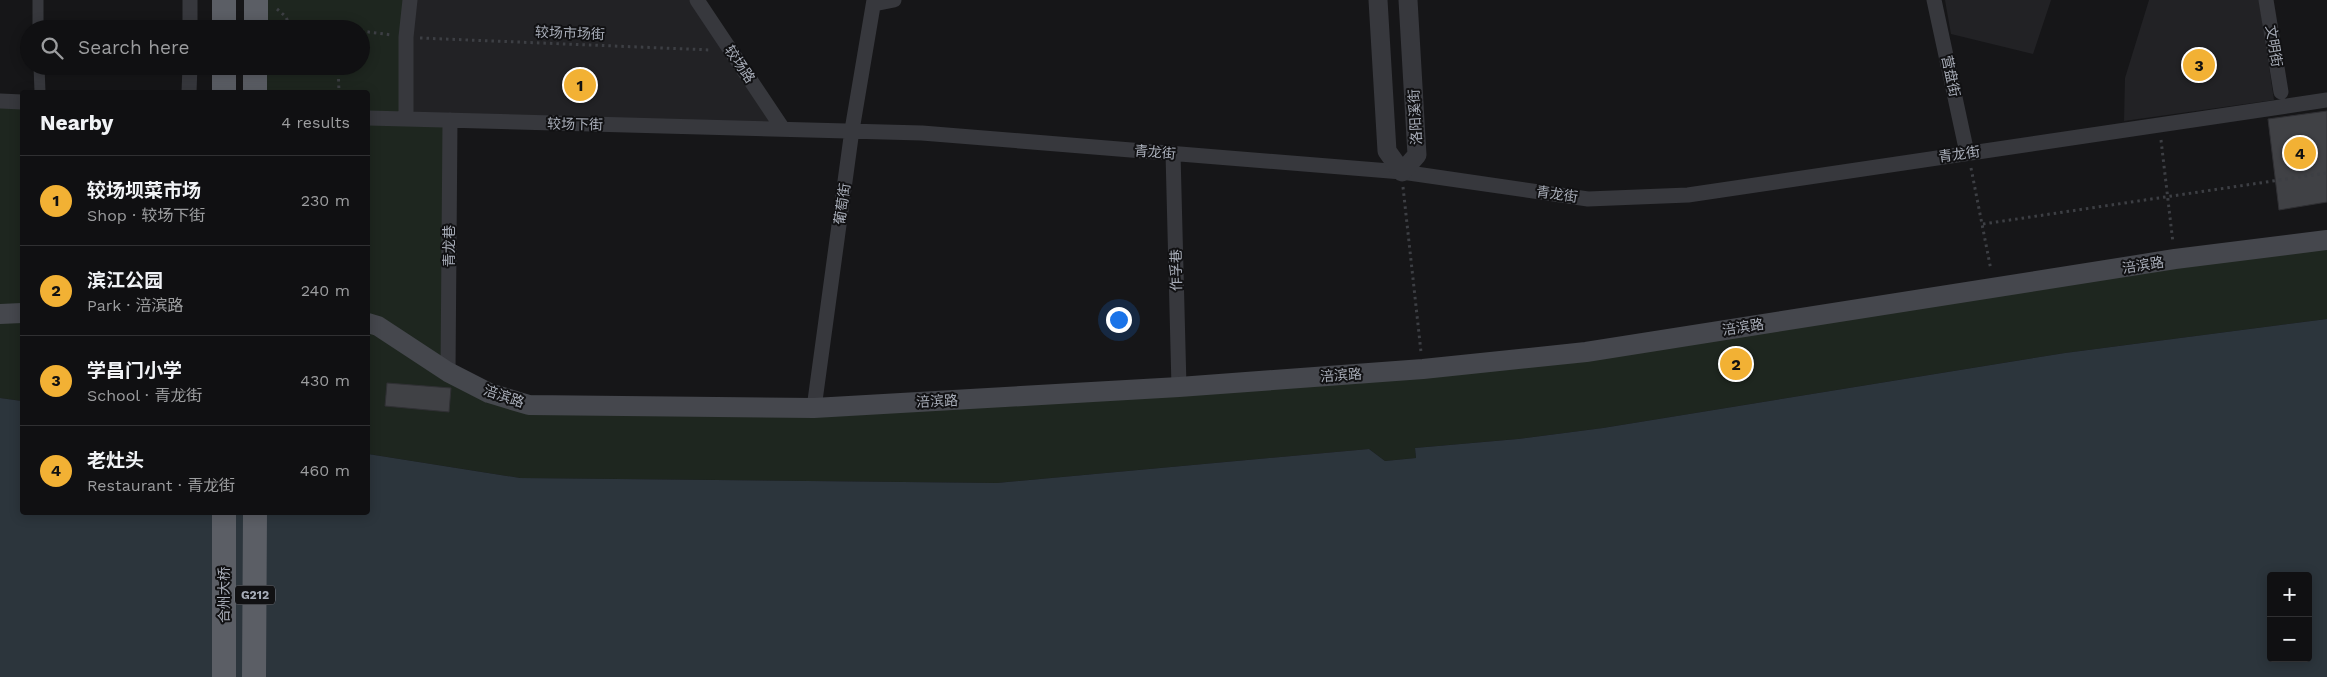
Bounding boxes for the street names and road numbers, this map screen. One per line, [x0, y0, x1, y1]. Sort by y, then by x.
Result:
street label: 较场市场街 [535, 24, 605, 42]
street label: 文明街 [2263, 24, 2285, 68]
street label: 较场路 [722, 42, 758, 86]
street label: 营盘街 [1939, 54, 1963, 98]
street label: 洛阳溪街 [1406, 89, 1424, 145]
street label: 较场下街 [547, 116, 603, 132]
street label: 青龙街 [1133, 142, 1177, 162]
street label: 青龙街 [1937, 143, 1981, 165]
street label: 葡萄街 [831, 182, 853, 226]
street label: 青龙街 [1535, 183, 1579, 205]
street label: 青龙巷 [441, 225, 457, 267]
street label: 作孚巷 [1168, 249, 1184, 291]
street label: 涪滨路 [2121, 254, 2165, 276]
street label: 涪滨路 [1721, 316, 1765, 338]
street label: 涪滨路 [1319, 366, 1363, 384]
street label: 涪滨路 [482, 382, 526, 410]
street label: 涪滨路 [916, 392, 958, 410]
street label: 合州大桥 [216, 567, 232, 623]
road number: G212 [235, 586, 275, 604]

